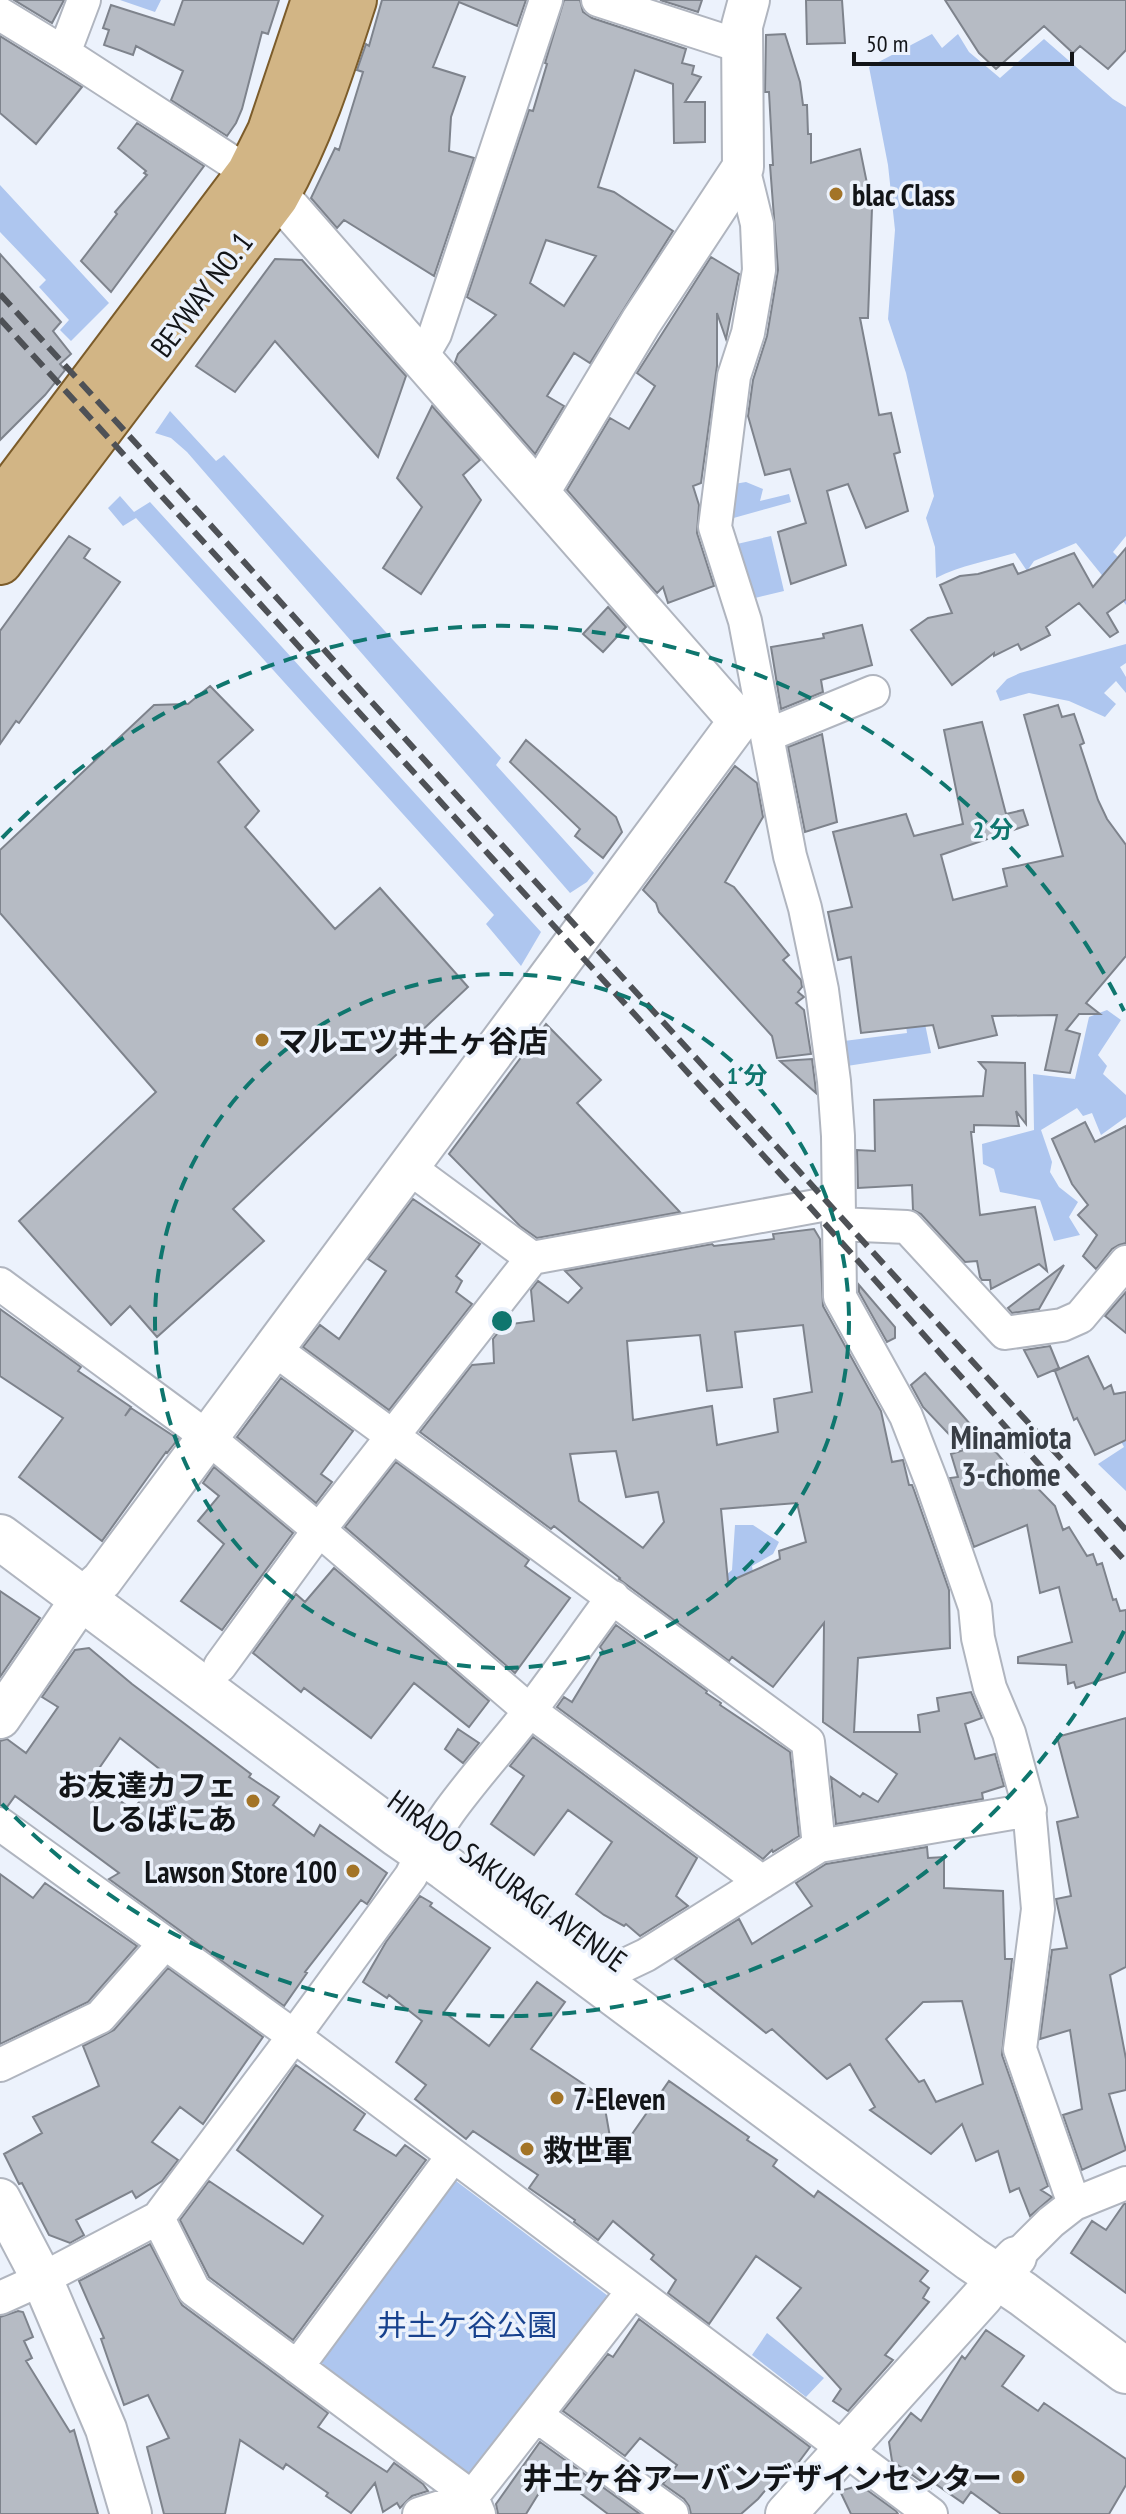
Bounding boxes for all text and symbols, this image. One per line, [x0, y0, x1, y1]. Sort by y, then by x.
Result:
scale bar [854, 16, 1072, 66]
text: 50 m [866, 28, 908, 59]
place label: blac Class [852, 175, 955, 214]
marker: blac Class [827, 185, 845, 203]
street label: BEYWAY NO. 1 [141, 224, 261, 364]
text: 2 分 [973, 814, 1013, 845]
place label: マルエツ井土ヶ谷店 [278, 1021, 548, 1060]
marker: マルエツ井土ヶ谷店 [253, 1031, 271, 1049]
text: 1 分 [727, 1060, 767, 1091]
centre of rings [488, 1307, 516, 1335]
district label: Minamiota 3-chome [950, 1416, 1072, 1495]
place label: お友達カフェ しるばにあ [57, 1765, 237, 1838]
street label: HIRADO SAKURAGI AVENUE [381, 1780, 635, 1980]
marker: お友達カフェ しるばにあ [244, 1792, 262, 1810]
place label: Lawson Store 100 [144, 1852, 337, 1891]
marker: Lawson Store 100 [344, 1862, 362, 1880]
place label: 7-Eleven [573, 2079, 666, 2118]
marker: 7-Eleven [548, 2089, 566, 2107]
place label: 救世軍 [543, 2130, 633, 2169]
marker: 救世軍 [518, 2140, 536, 2158]
park label: 井土ケ谷公園 [377, 2305, 557, 2344]
place label: 井土ヶ谷アーバンデザインセンター [523, 2458, 1002, 2497]
marker: 井土ヶ谷アーバンデザインセンター [1009, 2468, 1027, 2486]

